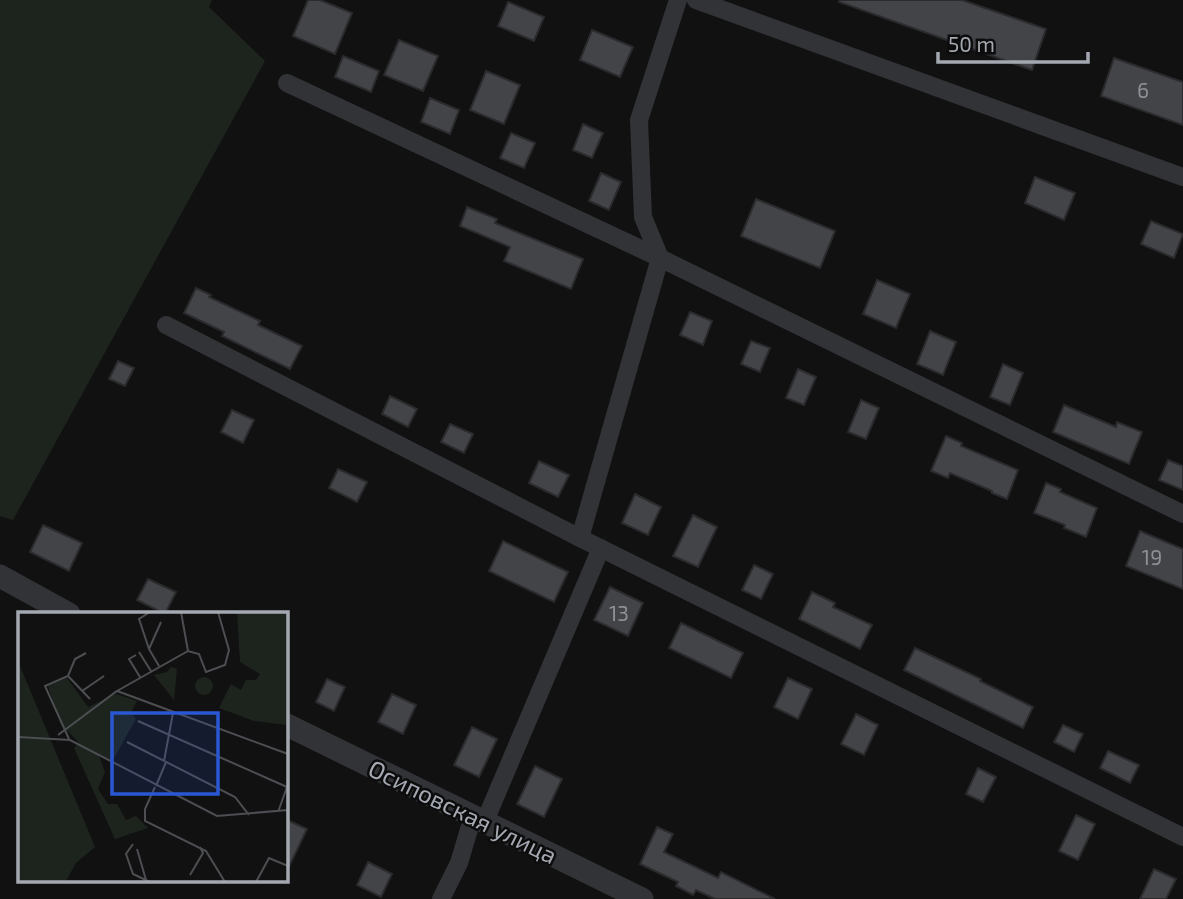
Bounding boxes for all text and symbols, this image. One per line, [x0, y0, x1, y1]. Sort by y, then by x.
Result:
scale bar [938, 21, 1088, 65]
text: 50 m [948, 31, 995, 56]
house number: 6 [1137, 77, 1149, 102]
house number: 19 [1142, 544, 1162, 569]
house number: 13 [609, 600, 629, 625]
inset map [18, 612, 287, 881]
street label: Осиповская улица [364, 753, 562, 870]

